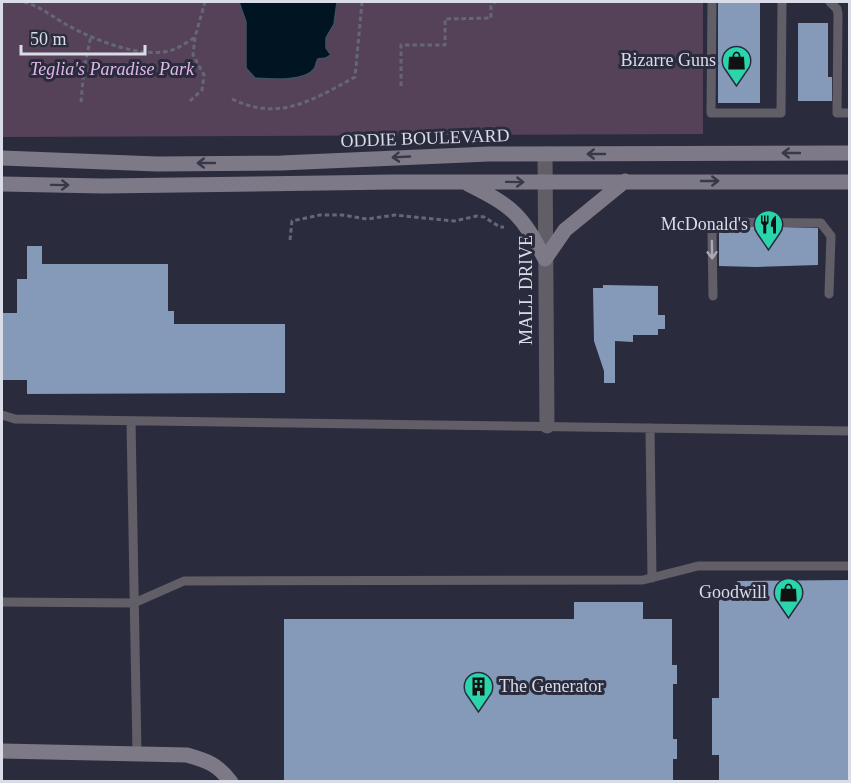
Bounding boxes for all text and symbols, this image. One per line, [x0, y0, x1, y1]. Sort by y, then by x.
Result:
scale bar [21, 18, 146, 56]
text: 50 m [30, 29, 67, 49]
shop icon: Bizarre Guns [721, 44, 753, 86]
place label: Bizarre Guns [621, 50, 716, 70]
park label: Teglia's Paradise Park [30, 59, 195, 79]
street label: ODDIE BOULEVARD [340, 125, 510, 151]
one-way arrow [782, 147, 802, 159]
one-way arrow [587, 148, 607, 160]
one-way arrow [392, 152, 412, 163]
one-way arrow [197, 158, 217, 169]
one-way arrow [700, 175, 720, 187]
one-way arrow [505, 176, 525, 188]
one-way arrow [49, 179, 69, 191]
restaurant icon: McDonald's [753, 208, 785, 250]
place label: McDonald's [661, 214, 748, 234]
street label: MALL DRIVE [516, 235, 536, 345]
one-way arrow [706, 240, 718, 260]
shop icon: Goodwill [772, 576, 804, 618]
place label: Goodwill [699, 582, 767, 602]
building icon: The Generator [462, 670, 494, 712]
place label: The Generator [499, 676, 603, 696]

